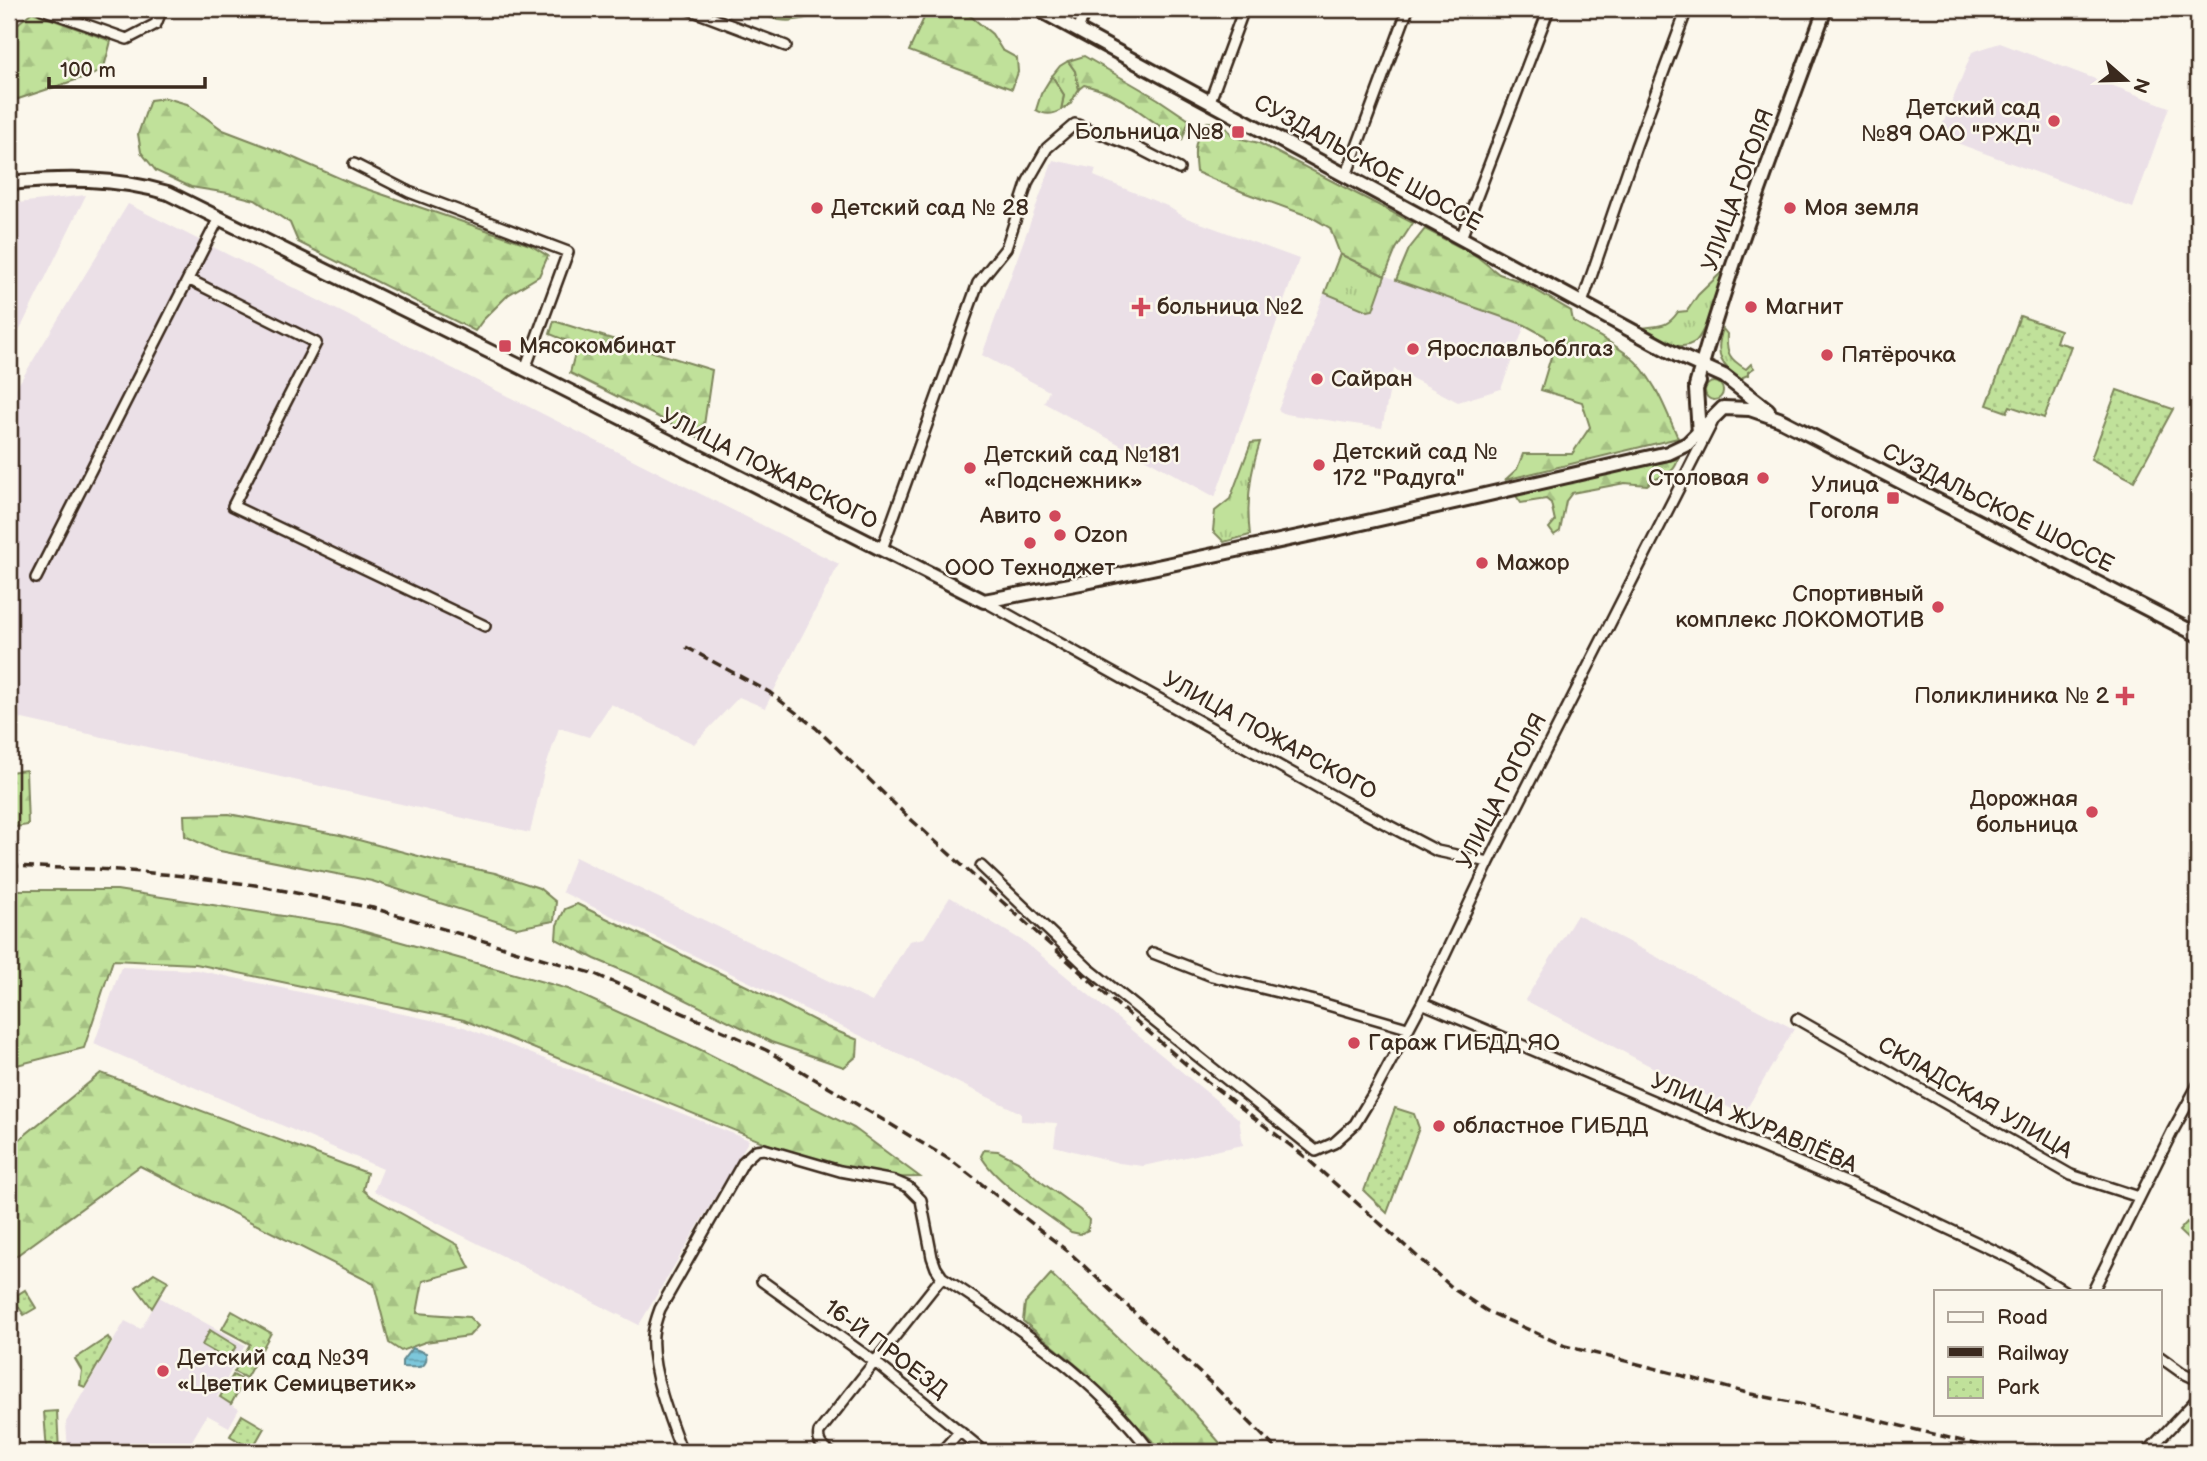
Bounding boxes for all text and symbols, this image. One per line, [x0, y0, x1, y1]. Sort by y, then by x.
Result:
scale bar [49, 46, 205, 90]
north arrow [2092, 46, 2162, 116]
text: 100 m [60, 58, 116, 83]
text: N [2127, 75, 2154, 96]
street label: СУЗДАЛЬСКОЕ ШОССЕ [1249, 89, 1487, 237]
place label: Детский сад №89 ОАО "РЖД" [1861, 94, 2040, 148]
street label: УЛИЦА ГОГОЛЯ [1696, 105, 1780, 275]
marker: Детский сад №89 ОАО "РЖД" [2046, 113, 2062, 129]
place label: Больница №8 [1075, 118, 1224, 146]
marker: Больница №8 [1230, 124, 1246, 140]
place label: Детский сад № 28 [831, 194, 1029, 222]
place label: Моя земля [1804, 194, 1919, 222]
marker: Детский сад № 28 [809, 200, 825, 216]
marker: Моя земля [1782, 200, 1798, 216]
place label: больница №2 [1157, 293, 1304, 321]
place label: Магнит [1765, 293, 1844, 321]
marker: больница №2 [1131, 297, 1151, 317]
marker: Магнит [1743, 299, 1759, 315]
place label: Мясокомбинат [519, 332, 676, 360]
place label: Ярославльоблгаз [1427, 335, 1613, 363]
marker: Мясокомбинат [497, 338, 513, 354]
marker: Ярославльоблгаз [1405, 341, 1421, 357]
place label: Пятёрочка [1841, 341, 1957, 369]
marker: Пятёрочка [1819, 347, 1835, 363]
place label: Сайран [1331, 365, 1413, 393]
marker: Сайран [1309, 371, 1325, 387]
street label: УЛИЦА ПОЖАРСКОГО [656, 402, 882, 536]
street label: СУЗДАЛЬСКОЕ ШОССЕ [1877, 437, 2119, 579]
place label: Детский сад № 172 "Радуга" [1333, 438, 1498, 492]
place label: Детский сад №181 «Подснежник» [984, 441, 1180, 495]
marker: Детский сад № 172 "Радуга" [1311, 457, 1327, 473]
marker: Детский сад №181 «Подснежник» [962, 460, 978, 476]
place label: Столовая [1648, 464, 1749, 492]
marker: Столовая [1755, 470, 1771, 486]
place label: Улица Гоголя [1808, 471, 1879, 525]
marker: Улица Гоголя [1885, 490, 1901, 506]
place label: Авито [979, 502, 1041, 530]
marker: Авито [1047, 508, 1063, 524]
place label: Ozon [1074, 521, 1128, 549]
marker: Ozon [1052, 527, 1068, 543]
marker: ООО Техноджет [1022, 535, 1038, 551]
place label: Мажор [1496, 549, 1569, 577]
place label: ООО Техноджет [945, 554, 1115, 582]
marker: Мажор [1474, 555, 1490, 571]
place label: Спортивный комплекс ЛОКОМОТИВ [1675, 580, 1924, 634]
marker: Спортивный комплекс ЛОКОМОТИВ [1930, 599, 1946, 615]
street label: УЛИЦА ПОЖАРСКОГО [1158, 666, 1382, 806]
place label: Поликлиника № 2 [1914, 682, 2109, 710]
marker: Поликлиника № 2 [2115, 686, 2135, 706]
street label: УЛИЦА ГОГОЛЯ [1451, 709, 1553, 873]
place label: Дорожная больница [1970, 785, 2078, 839]
marker: Дорожная больница [2084, 804, 2100, 820]
place label: Гараж ГИБДД ЯО [1368, 1029, 1560, 1057]
street label: СКЛАДСКАЯ УЛИЦА [1873, 1031, 2077, 1165]
marker: Гараж ГИБДД ЯО [1346, 1035, 1362, 1051]
street label: УЛИЦА ЖУРАВЛЁВА [1647, 1067, 1861, 1179]
place label: областное ГИБДД [1453, 1112, 1649, 1140]
marker: областное ГИБДД [1431, 1118, 1447, 1134]
legend [1934, 1290, 2162, 1416]
street label: 16-Й ПРОЕЗД [819, 1293, 953, 1405]
text: Road [1997, 1305, 2048, 1330]
text: Railway [1997, 1341, 2069, 1366]
place label: Детский сад №39 «Цветик Семицветик» [177, 1344, 417, 1398]
marker: Детский сад №39 «Цветик Семицветик» [155, 1363, 171, 1379]
text: Park [1997, 1375, 2040, 1400]

